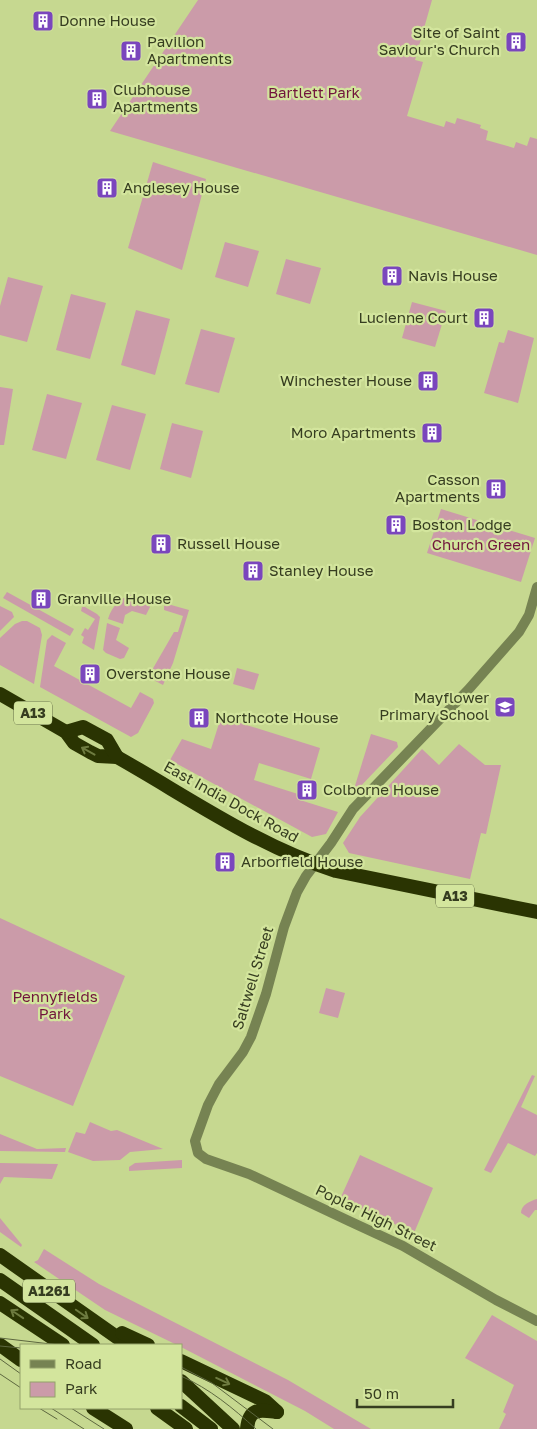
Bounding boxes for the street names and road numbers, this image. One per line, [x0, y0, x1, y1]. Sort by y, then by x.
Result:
road number: A13 [14, 701, 52, 724]
street label: East India Dock Road [161, 757, 302, 846]
road number: A13 [436, 884, 474, 908]
street label: Saltwell Street [228, 924, 276, 1032]
street label: Poplar High Street [313, 1180, 440, 1254]
road number: A1261 [23, 1280, 75, 1302]

